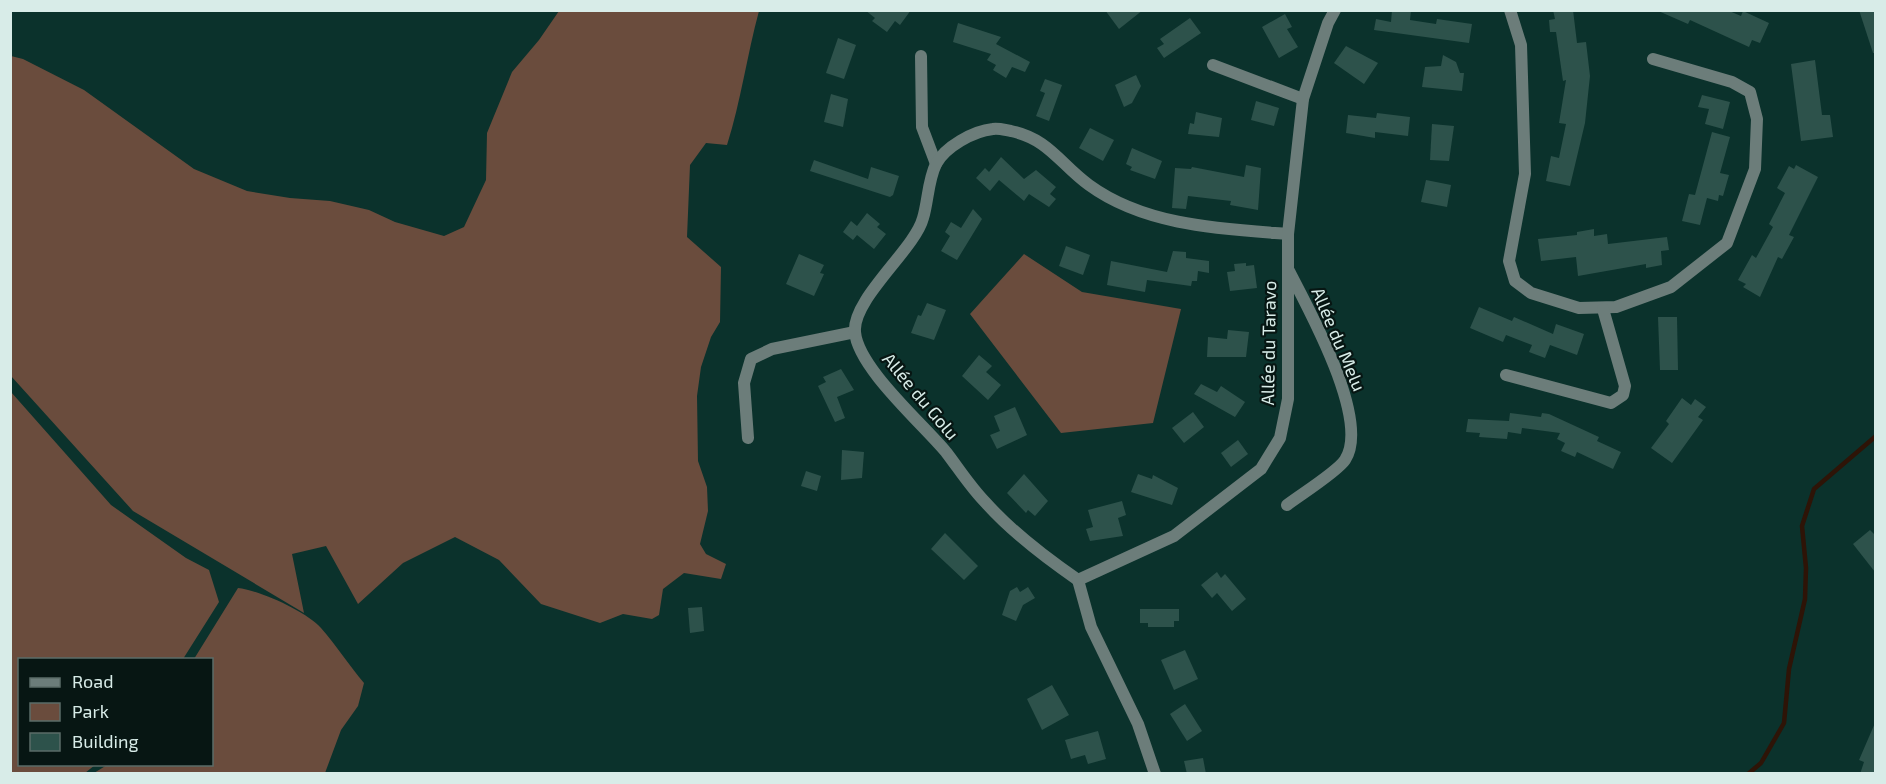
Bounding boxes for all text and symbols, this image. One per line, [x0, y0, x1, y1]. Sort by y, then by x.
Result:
street label: Allée du Taravo [1256, 280, 1280, 406]
street label: Allée du Melu [1307, 284, 1371, 394]
street label: Allée du Golu [878, 348, 964, 444]
legend [18, 658, 213, 766]
text: Road [72, 670, 113, 692]
text: Park [72, 700, 109, 722]
text: Building [72, 730, 139, 752]

